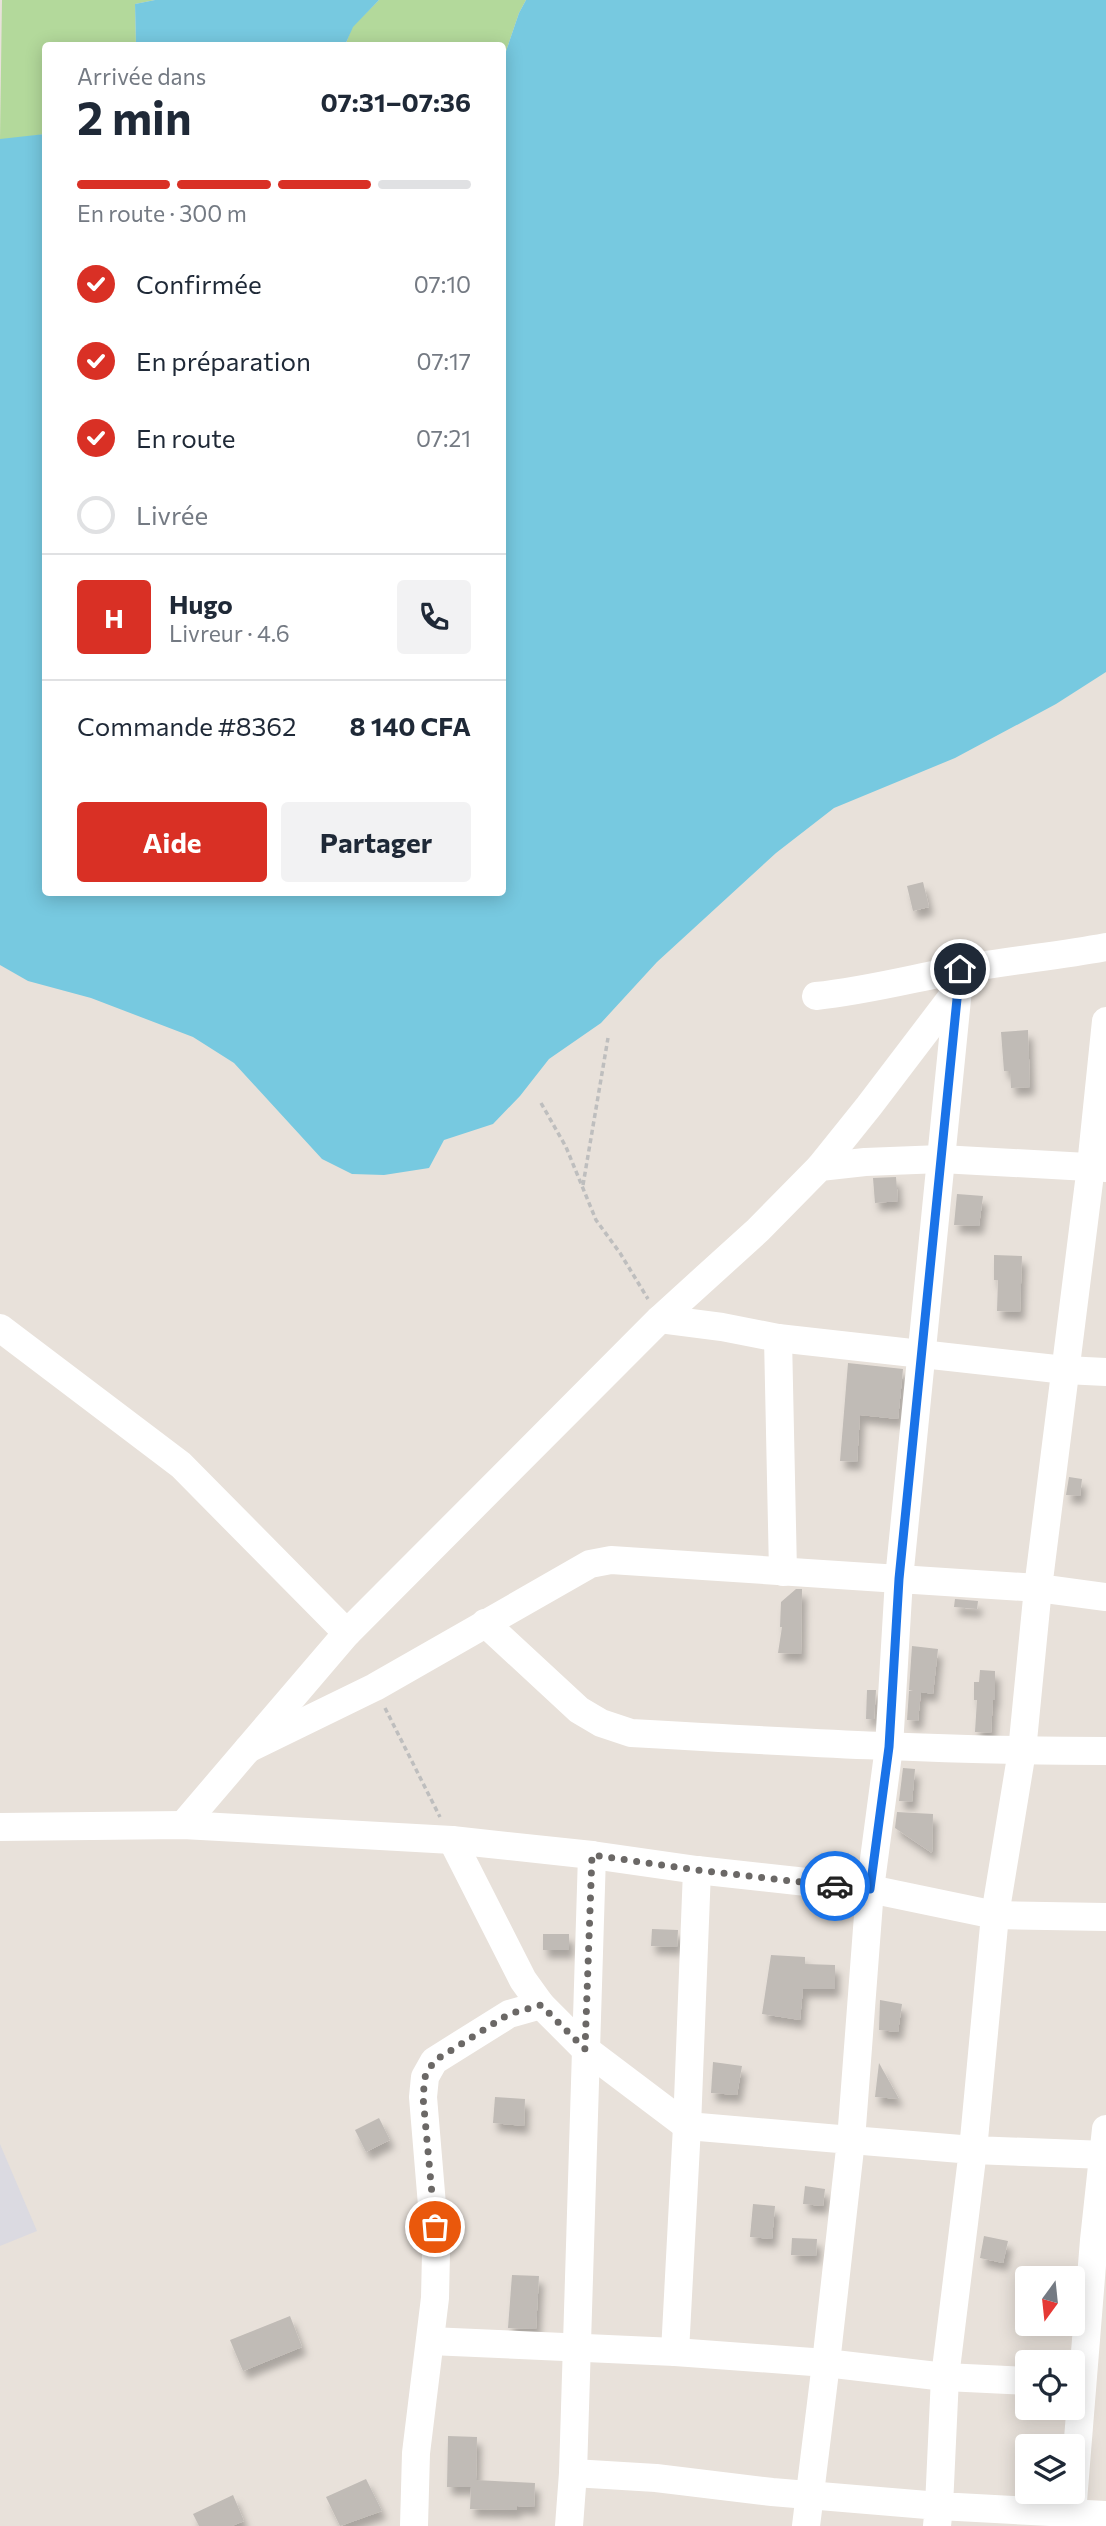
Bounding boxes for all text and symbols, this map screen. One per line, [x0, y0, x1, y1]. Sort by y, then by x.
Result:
text: Arrivée dans [77, 62, 206, 90]
text: 07:31–07:36 [321, 86, 471, 117]
text: 2 min [77, 88, 192, 144]
text: En route · 300 m [77, 199, 247, 227]
icon: check [77, 265, 115, 303]
text: Confirmée [136, 268, 262, 299]
text: 07:10 [414, 270, 471, 298]
icon: check [77, 342, 115, 380]
text: En préparation [136, 345, 311, 376]
text: 07:17 [417, 347, 471, 375]
icon: check [77, 419, 115, 457]
text: En route [136, 422, 236, 453]
text: 07:21 [416, 424, 471, 452]
text: Livrée [136, 499, 208, 530]
button: phone [397, 580, 471, 654]
text: Hugo [169, 588, 233, 619]
text: H [104, 602, 124, 633]
text: Livreur · 4.6 [169, 619, 290, 647]
text: Commande #8362 [77, 710, 296, 741]
text: 8 140 CFA [350, 710, 471, 741]
button: Aide [77, 802, 267, 882]
button: Partager [281, 802, 471, 882]
pin [930, 939, 990, 999]
icon: home [941, 950, 979, 988]
courier [800, 1851, 870, 1921]
icon: car [816, 1867, 854, 1905]
pin [405, 2197, 465, 2257]
icon: bag [416, 2208, 454, 2246]
north arrow [1015, 2266, 1085, 2336]
map controls [1015, 2266, 1085, 2504]
button: locate [1015, 2350, 1085, 2420]
button: layers [1015, 2434, 1085, 2504]

